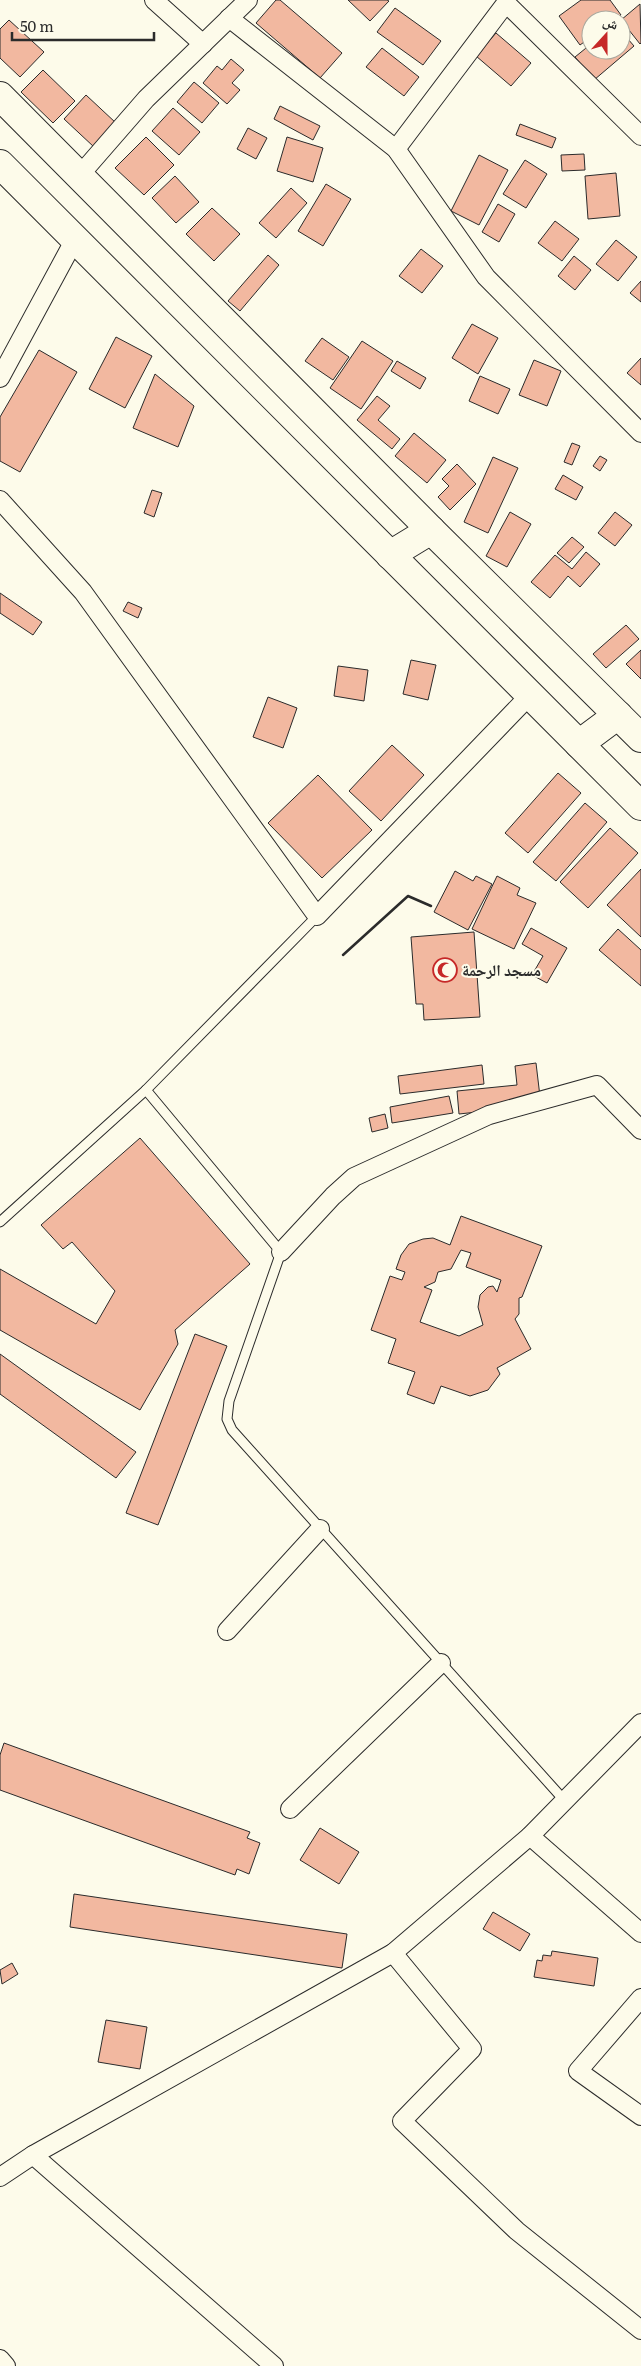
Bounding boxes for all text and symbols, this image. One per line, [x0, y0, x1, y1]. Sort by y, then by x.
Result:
scale bar [12, 10, 155, 42]
north arrow [581, 10, 631, 60]
text: ش [600, 10, 622, 34]
text: 50 m [20, 14, 54, 37]
mosque icon: مسجد الرحمة [432, 957, 458, 983]
place label: مسجد الرحمة [462, 957, 541, 981]

